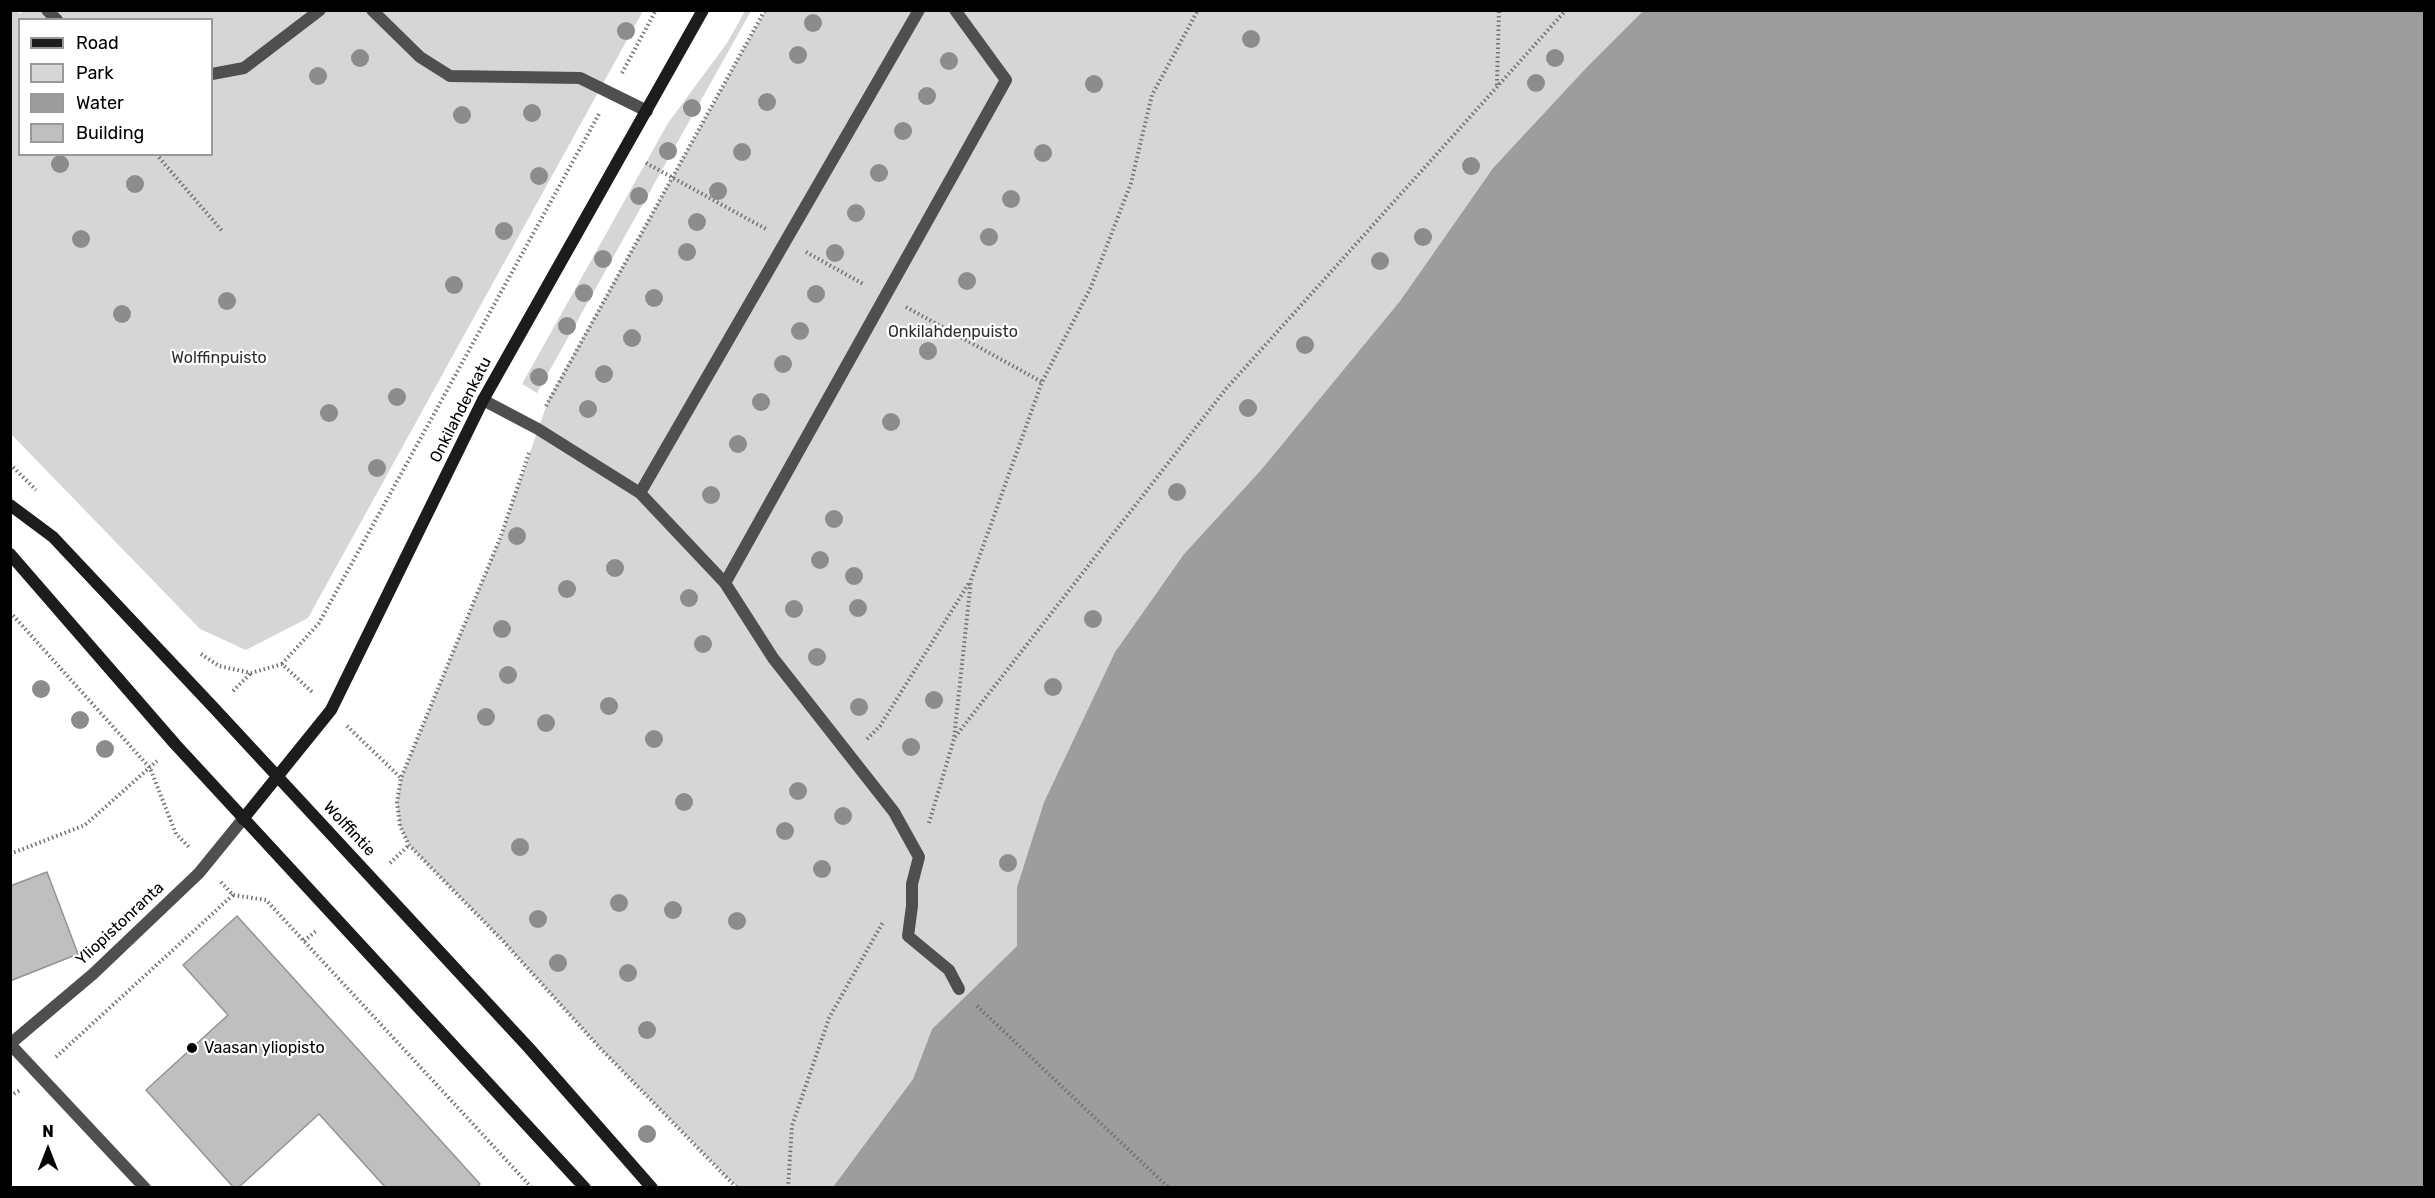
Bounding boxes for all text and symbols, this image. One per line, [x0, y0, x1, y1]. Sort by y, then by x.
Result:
legend [18, 18, 213, 156]
text: Road [76, 32, 119, 54]
text: Park [76, 62, 113, 84]
text: Water [76, 92, 124, 114]
text: Building [76, 122, 144, 144]
park label: Onkilahdenpuisto [888, 322, 1018, 342]
park label: Wolffinpuisto [171, 348, 267, 368]
street label: Onkilahdenkatu [426, 354, 496, 466]
street label: Wolffintie [319, 798, 379, 860]
street label: Yliopistonranta [72, 878, 168, 970]
place label: Vaasan yliopisto [204, 1038, 325, 1058]
marker: Vaasan yliopisto [185, 1041, 199, 1055]
north arrow [18, 1120, 78, 1180]
text: N [42, 1122, 54, 1141]

